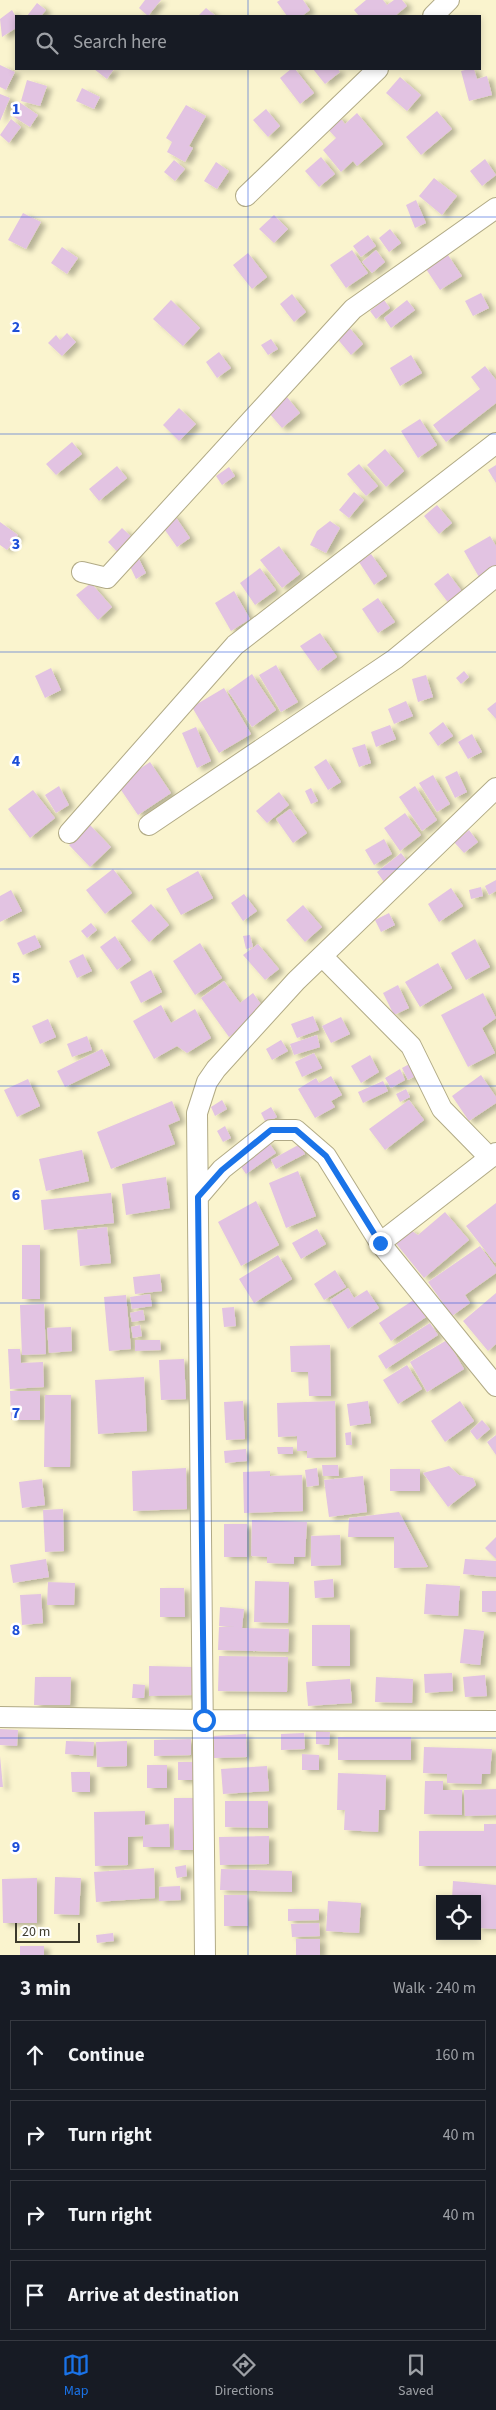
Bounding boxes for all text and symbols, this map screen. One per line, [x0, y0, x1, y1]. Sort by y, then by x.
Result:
search box [15, 15, 481, 70]
icon: search [33, 29, 61, 57]
text: Search here [73, 29, 167, 56]
text: 1 [12, 98, 20, 120]
text: 2 [12, 316, 20, 338]
text: 3 [12, 533, 20, 555]
text: 4 [12, 750, 21, 772]
text: 5 [12, 967, 20, 989]
text: 6 [12, 1184, 20, 1206]
route end [369, 1232, 392, 1255]
text: 7 [12, 1402, 20, 1424]
text: 8 [12, 1619, 20, 1641]
route start [193, 1709, 216, 1732]
text: 9 [12, 1836, 20, 1858]
map controls [436, 1895, 481, 1940]
button: locate [436, 1895, 481, 1940]
scale bar [15, 1920, 80, 1943]
text: 20 m [22, 1922, 50, 1942]
text: 3 min [20, 1973, 71, 2003]
text: Walk · 240 m [393, 1977, 476, 1999]
icon: ahead [21, 2041, 49, 2069]
text: Continue [68, 2042, 145, 2069]
text: 160 m [435, 2044, 475, 2066]
icon: right [21, 2121, 49, 2149]
text: Turn right [68, 2122, 152, 2149]
text: 40 m [443, 2124, 475, 2146]
icon: right [21, 2201, 49, 2229]
text: Turn right [68, 2202, 152, 2229]
text: 40 m [443, 2204, 475, 2226]
icon: arrive [21, 2281, 49, 2309]
text: Arrive at destination [68, 2282, 239, 2309]
tab: Map [62, 2351, 90, 2401]
tab: Directions [214, 2351, 274, 2401]
tab: Saved [398, 2351, 434, 2401]

